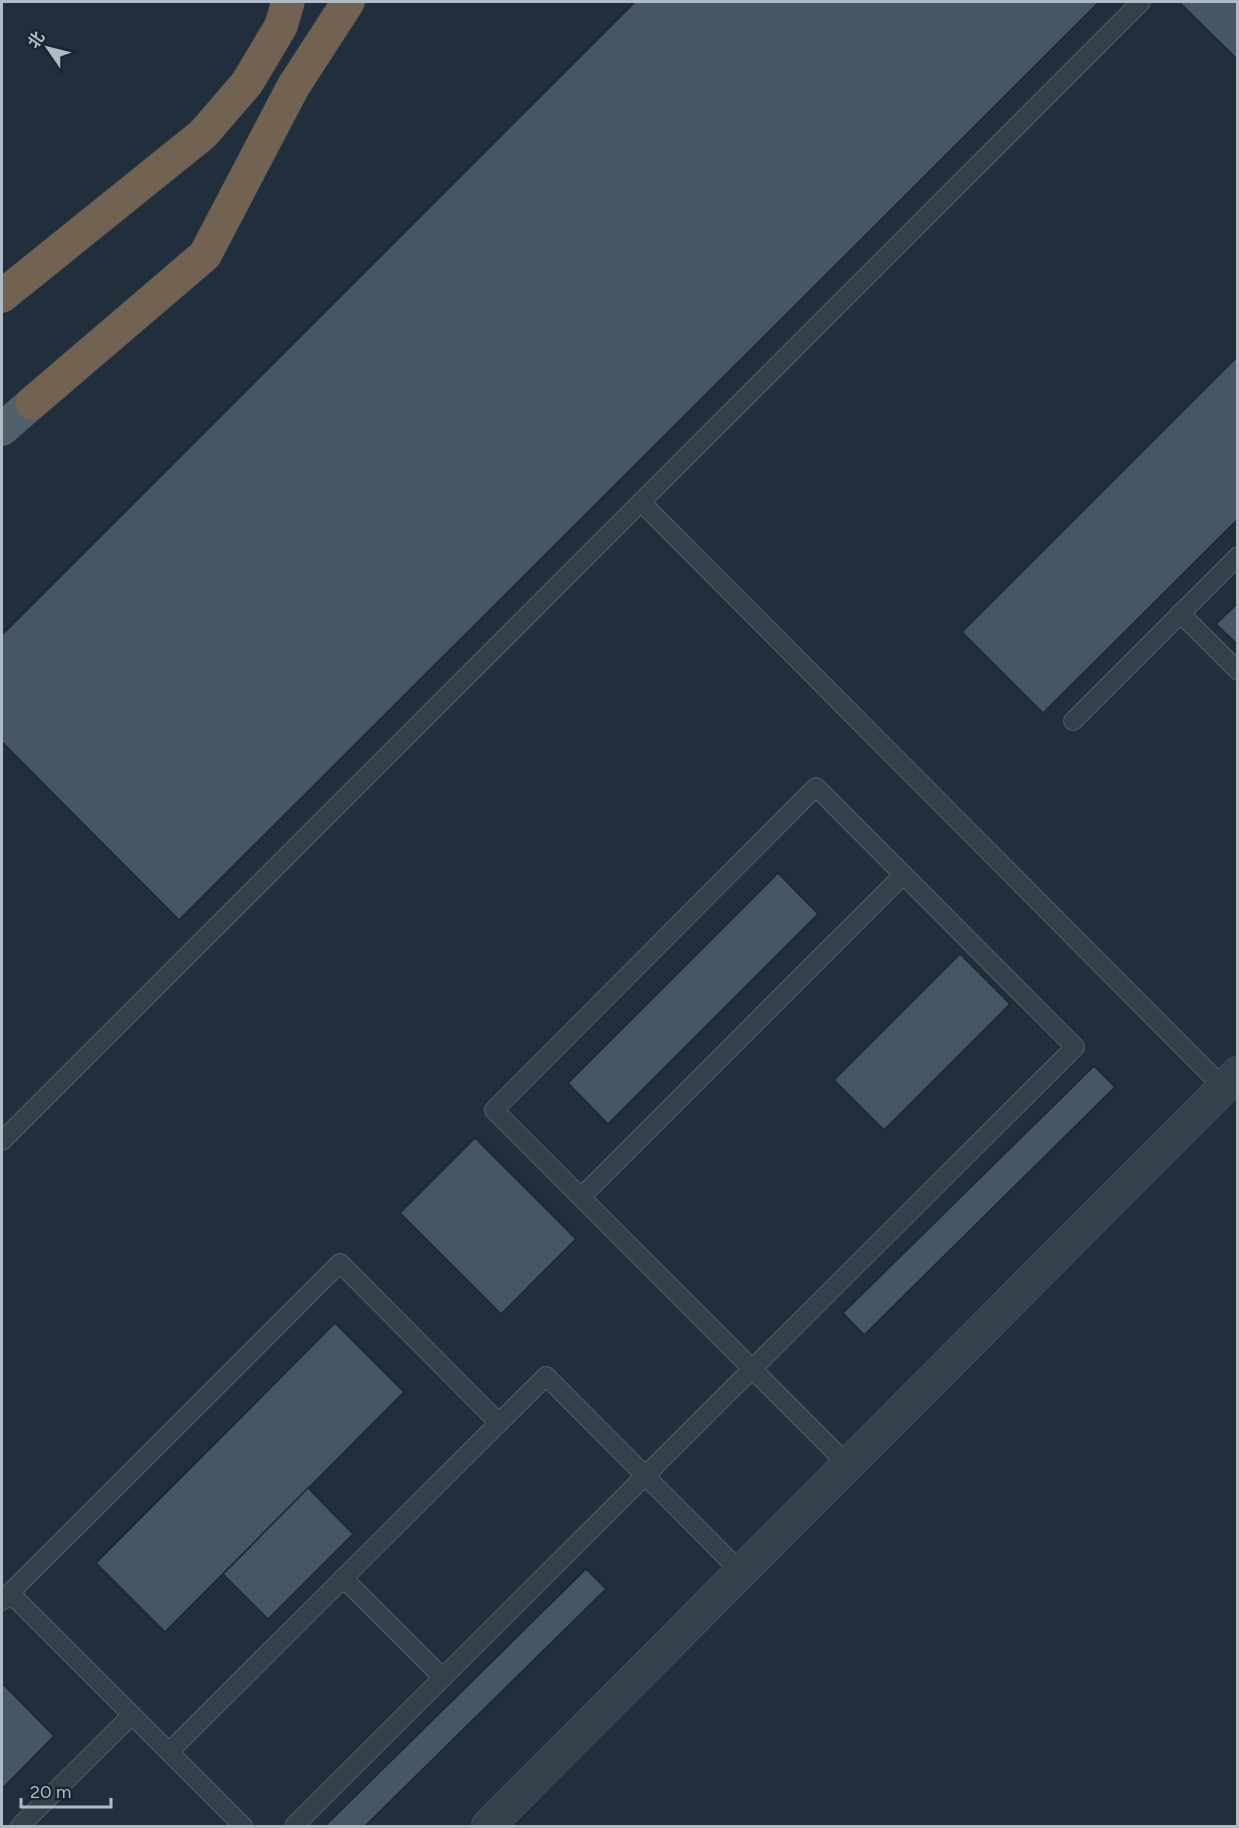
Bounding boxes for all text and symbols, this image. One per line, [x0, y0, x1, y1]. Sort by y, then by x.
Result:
north arrow [18, 18, 78, 78]
text: 北 [24, 28, 48, 52]
scale bar [21, 1771, 111, 1809]
text: 20 m [30, 1781, 71, 1803]

